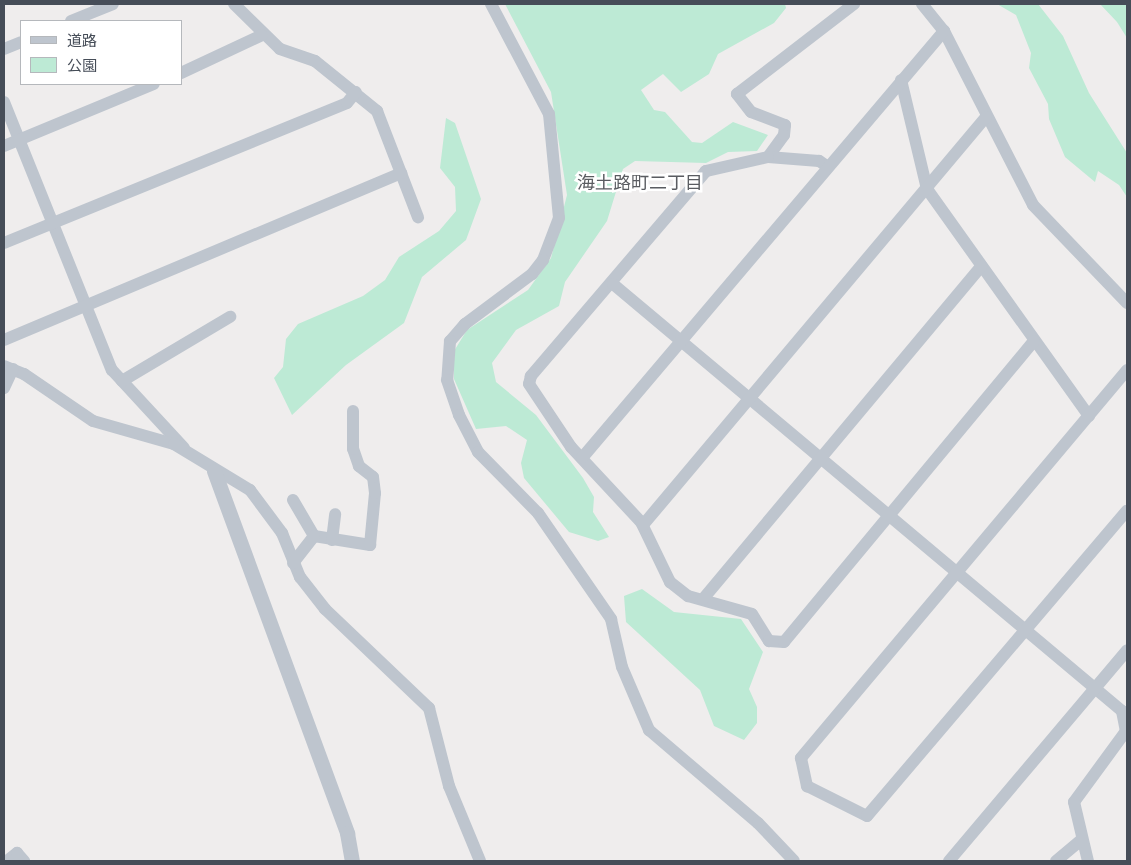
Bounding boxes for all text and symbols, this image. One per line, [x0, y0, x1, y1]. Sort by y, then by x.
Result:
legend [20, 20, 182, 85]
text: 道路 [67, 32, 97, 49]
text: 公園 [67, 57, 97, 74]
district label: 海土路町二丁目 [577, 171, 703, 193]

